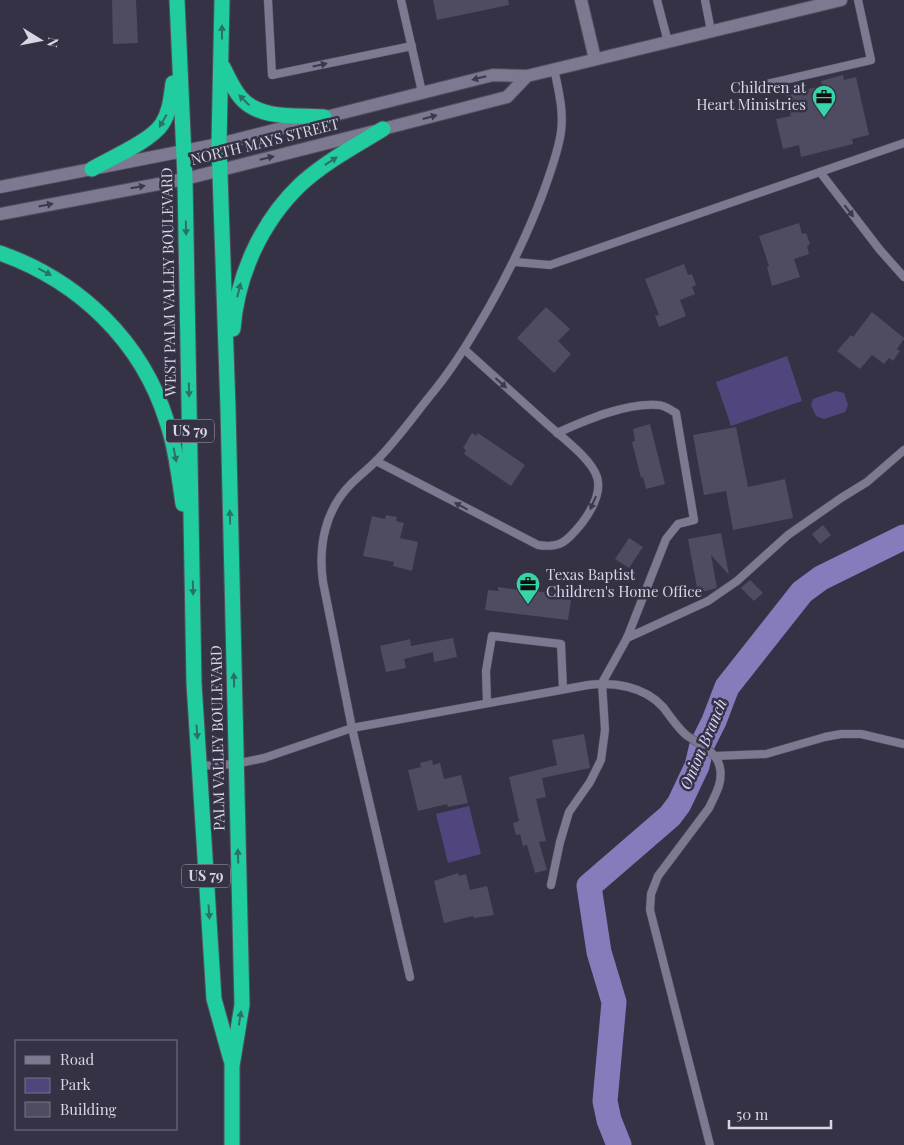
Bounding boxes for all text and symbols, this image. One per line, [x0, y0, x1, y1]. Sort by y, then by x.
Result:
north arrow [15, 15, 65, 65]
one-way arrow [218, 24, 226, 40]
text: N [43, 36, 64, 49]
one-way arrow [312, 61, 327, 69]
one-way arrow [471, 75, 486, 83]
place label: Children at Heart Ministries [696, 77, 807, 114]
office icon: Children at Heart Ministries [811, 84, 837, 118]
one-way arrow [238, 94, 250, 106]
one-way arrow [159, 113, 167, 128]
street label: NORTH MAYS STREET [188, 113, 341, 169]
one-way arrow [422, 113, 437, 121]
one-way arrow [260, 154, 275, 162]
one-way arrow [325, 156, 338, 166]
street label: WEST PALM VALLEY BOULEVARD [156, 167, 180, 398]
one-way arrow [131, 183, 147, 191]
one-way arrow [39, 200, 55, 208]
one-way arrow [844, 205, 855, 218]
one-way arrow [182, 220, 190, 236]
one-way arrow [37, 268, 52, 276]
one-way arrow [236, 283, 244, 298]
one-way arrow [495, 377, 507, 389]
one-way arrow [185, 383, 193, 399]
road number: US 79 [166, 420, 214, 442]
one-way arrow [172, 448, 180, 464]
one-way arrow [589, 496, 597, 510]
one-way arrow [454, 502, 469, 510]
one-way arrow [226, 509, 234, 525]
place label: Texas Baptist Children's Home Office [546, 564, 702, 601]
office icon: Texas Baptist Children's Home Office [515, 571, 541, 605]
one-way arrow [189, 580, 197, 596]
street label: PALM VALLEY BOULEVARD [205, 645, 229, 831]
one-way arrow [229, 672, 237, 688]
water label: Onion Branch [674, 695, 731, 792]
one-way arrow [193, 724, 201, 740]
one-way arrow [234, 848, 242, 864]
road number: US 79 [182, 864, 230, 888]
one-way arrow [205, 904, 213, 920]
one-way arrow [236, 1010, 244, 1026]
legend [15, 1040, 178, 1130]
text: Road [60, 1049, 94, 1069]
text: Park [60, 1074, 92, 1094]
scale bar [729, 1098, 832, 1130]
text: Building [60, 1099, 117, 1119]
text: 50 m [736, 1104, 769, 1124]

